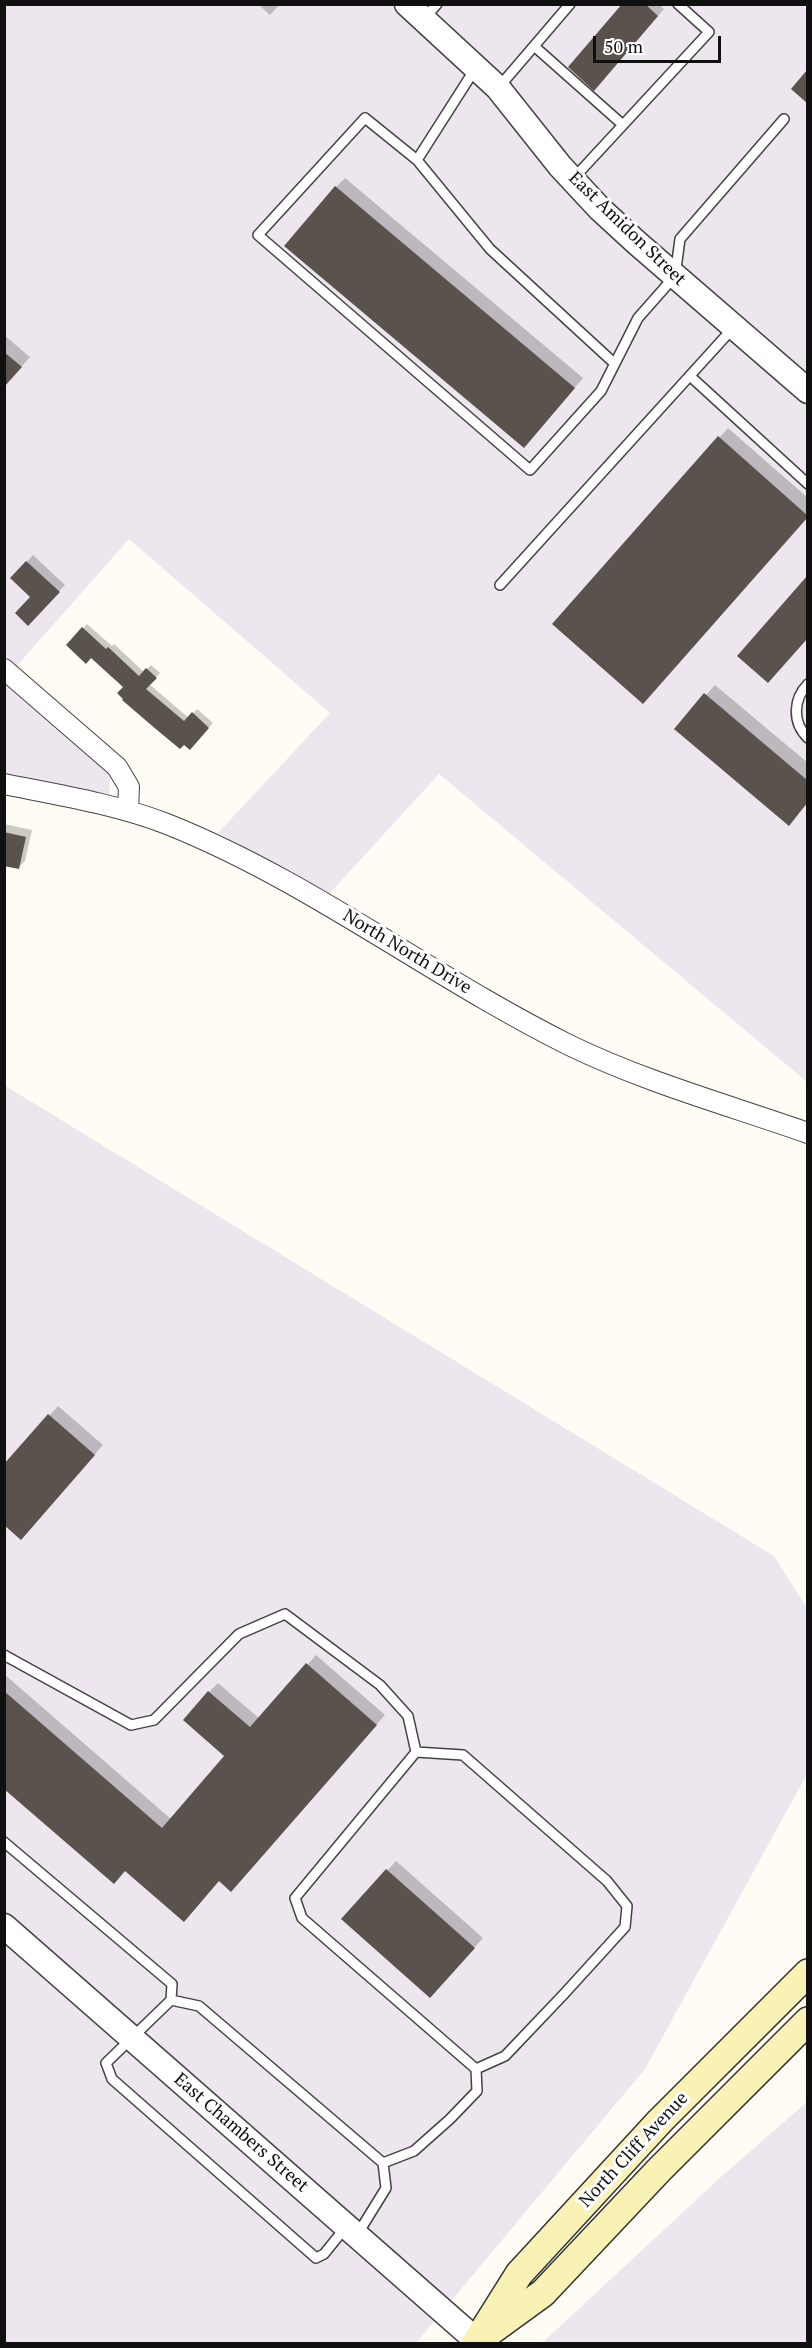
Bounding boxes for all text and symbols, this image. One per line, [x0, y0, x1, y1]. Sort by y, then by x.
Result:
scale bar [596, 24, 724, 62]
text: 50 m [604, 34, 643, 58]
street label: East Amidon Street [564, 168, 690, 290]
street label: North North Drive [339, 905, 475, 999]
street label: East Chambers Street [169, 2069, 313, 2197]
street label: North Cliff Avenue [575, 2088, 693, 2212]

